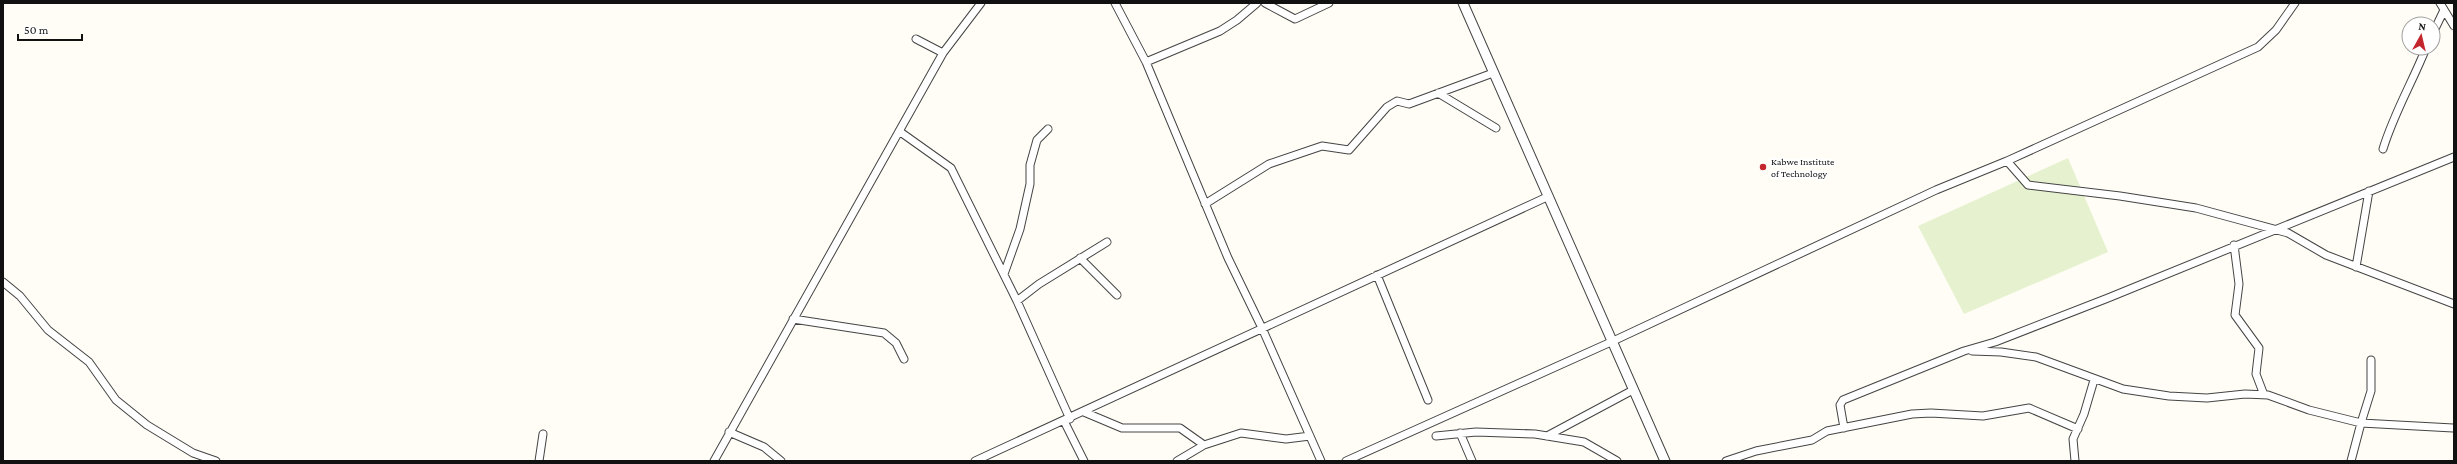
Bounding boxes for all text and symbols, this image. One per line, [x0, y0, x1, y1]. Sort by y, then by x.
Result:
scale bar [18, 16, 82, 42]
north arrow [2401, 16, 2441, 56]
text: N [2418, 20, 2427, 33]
text: 50 m [24, 23, 49, 37]
place label: Kabwe Institute of Technology [1771, 156, 1835, 179]
marker: Kabwe Institute of Technology [1758, 162, 1768, 172]

